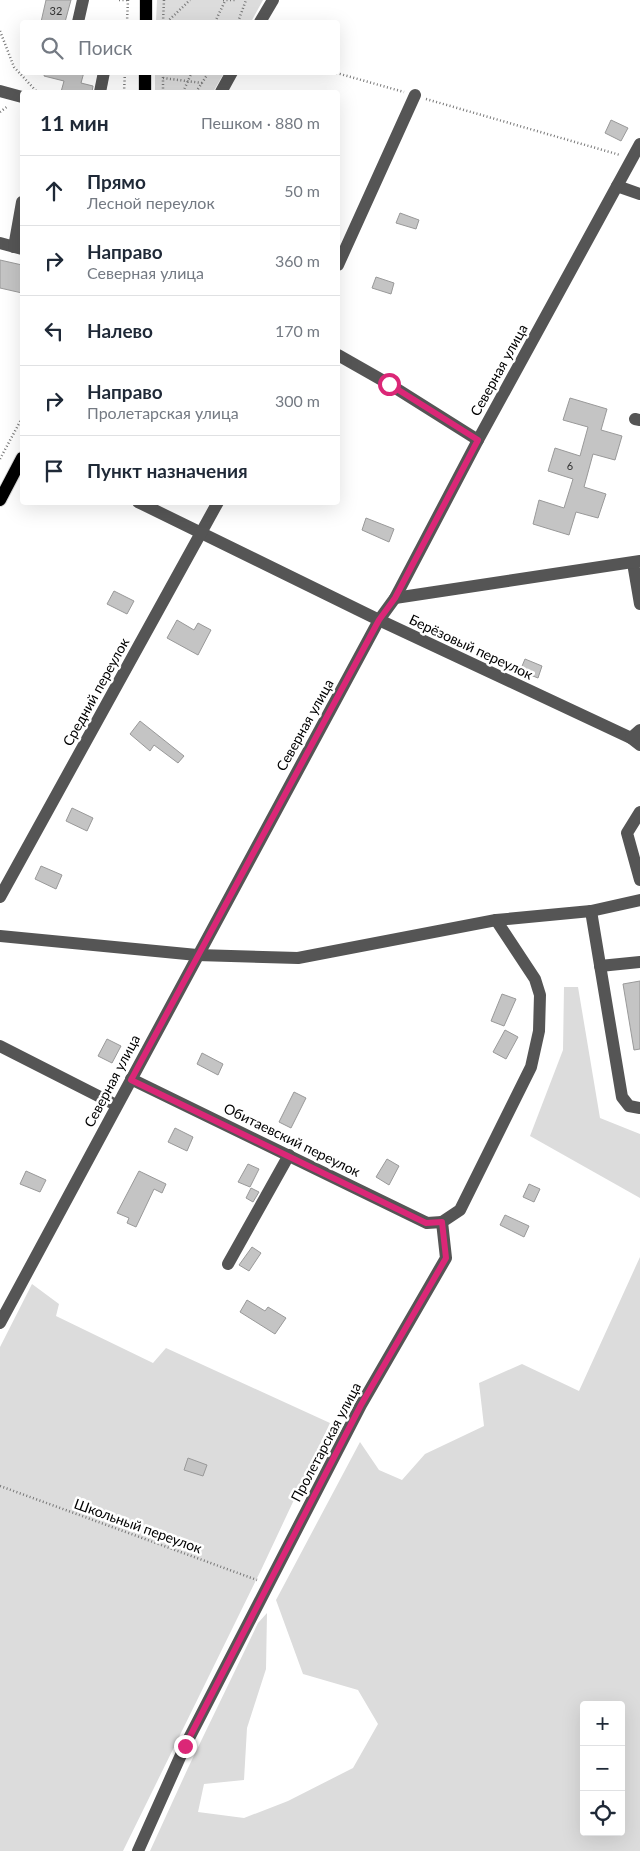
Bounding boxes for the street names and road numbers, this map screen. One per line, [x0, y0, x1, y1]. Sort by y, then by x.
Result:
street label: Северная улица [466, 321, 531, 419]
street label: Берёзовый переулок [407, 610, 536, 683]
street label: Средний переулок [59, 634, 133, 749]
street label: Северная улица [272, 676, 337, 774]
street label: Северная улица [80, 1032, 143, 1130]
street label: Обитаевский переулок [221, 1099, 364, 1180]
street label: Пролетарская улица [287, 1379, 364, 1504]
street label: Школьный переулок [72, 1495, 205, 1557]

